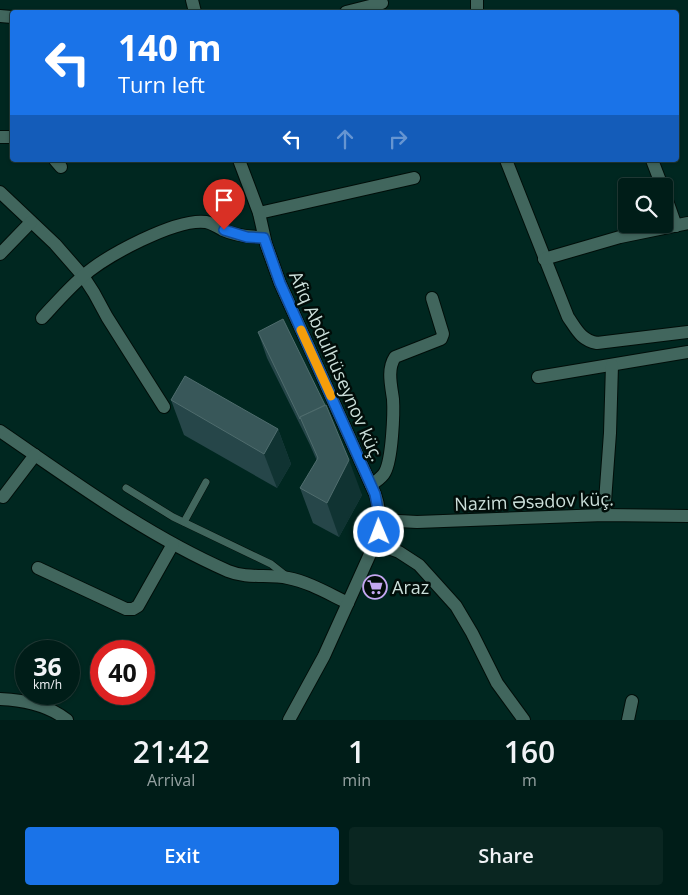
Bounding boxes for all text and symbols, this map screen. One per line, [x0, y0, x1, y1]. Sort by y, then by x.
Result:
text: 140 m [118, 24, 222, 71]
icon: left [35, 30, 100, 95]
text: Turn left [118, 69, 205, 99]
icon: left [278, 125, 306, 153]
icon: ahead [331, 125, 359, 153]
icon: right [384, 125, 412, 153]
map controls [618, 178, 673, 233]
button: search [618, 178, 673, 233]
pin [203, 179, 245, 230]
icon: arrive [210, 186, 238, 214]
street label: Afiq Abdulhüseynov küç. [284, 267, 390, 465]
street label: Nazim Əsədov küç. [454, 486, 614, 516]
position arrow [352, 505, 404, 557]
supermarket icon: Araz [362, 574, 388, 600]
place label: Araz [392, 575, 429, 599]
speed limit sign: 40 [90, 640, 155, 705]
text: 36 [33, 649, 62, 683]
text: km/h [33, 676, 62, 693]
text: 21:42 [133, 731, 210, 772]
text: 1 [348, 731, 365, 772]
text: 160 [504, 731, 555, 772]
text: Arrival [147, 769, 195, 791]
text: min [342, 769, 371, 791]
text: m [522, 769, 537, 791]
button: Exit [25, 827, 339, 885]
button: Share [349, 827, 663, 885]

